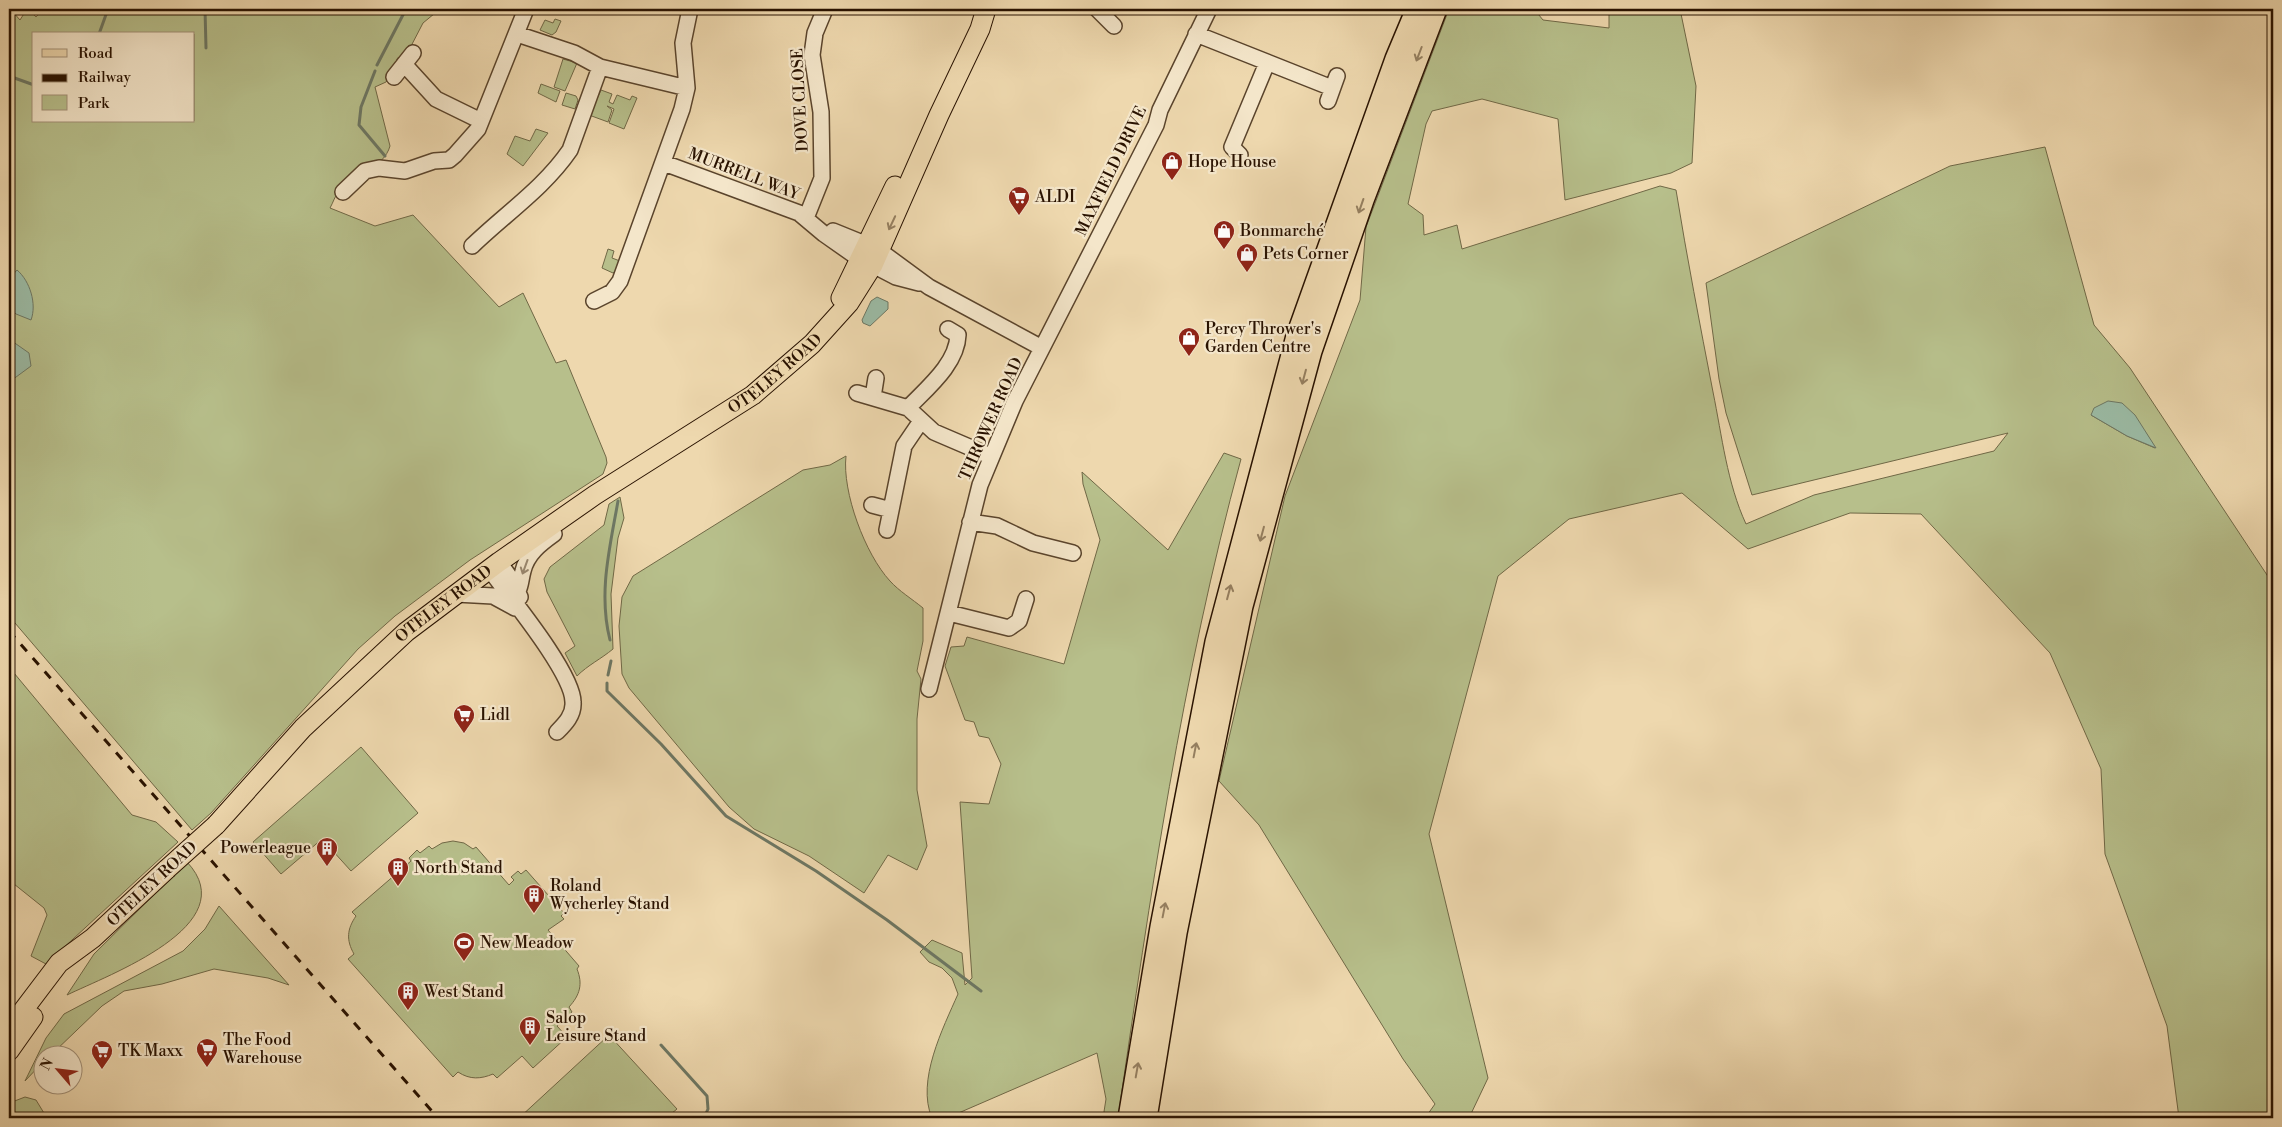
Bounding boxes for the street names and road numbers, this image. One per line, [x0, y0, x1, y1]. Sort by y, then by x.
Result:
street label: DOVE CLOSE [787, 48, 813, 152]
street label: MAXFIELD DRIVE [1071, 103, 1151, 239]
street label: MURRELL WAY [685, 144, 804, 205]
street label: OTELEY ROAD [724, 329, 827, 418]
street label: THROWER ROAD [955, 354, 1027, 484]
street label: OTELEY ROAD [391, 561, 496, 647]
street label: OTELEY ROAD [103, 837, 201, 931]

